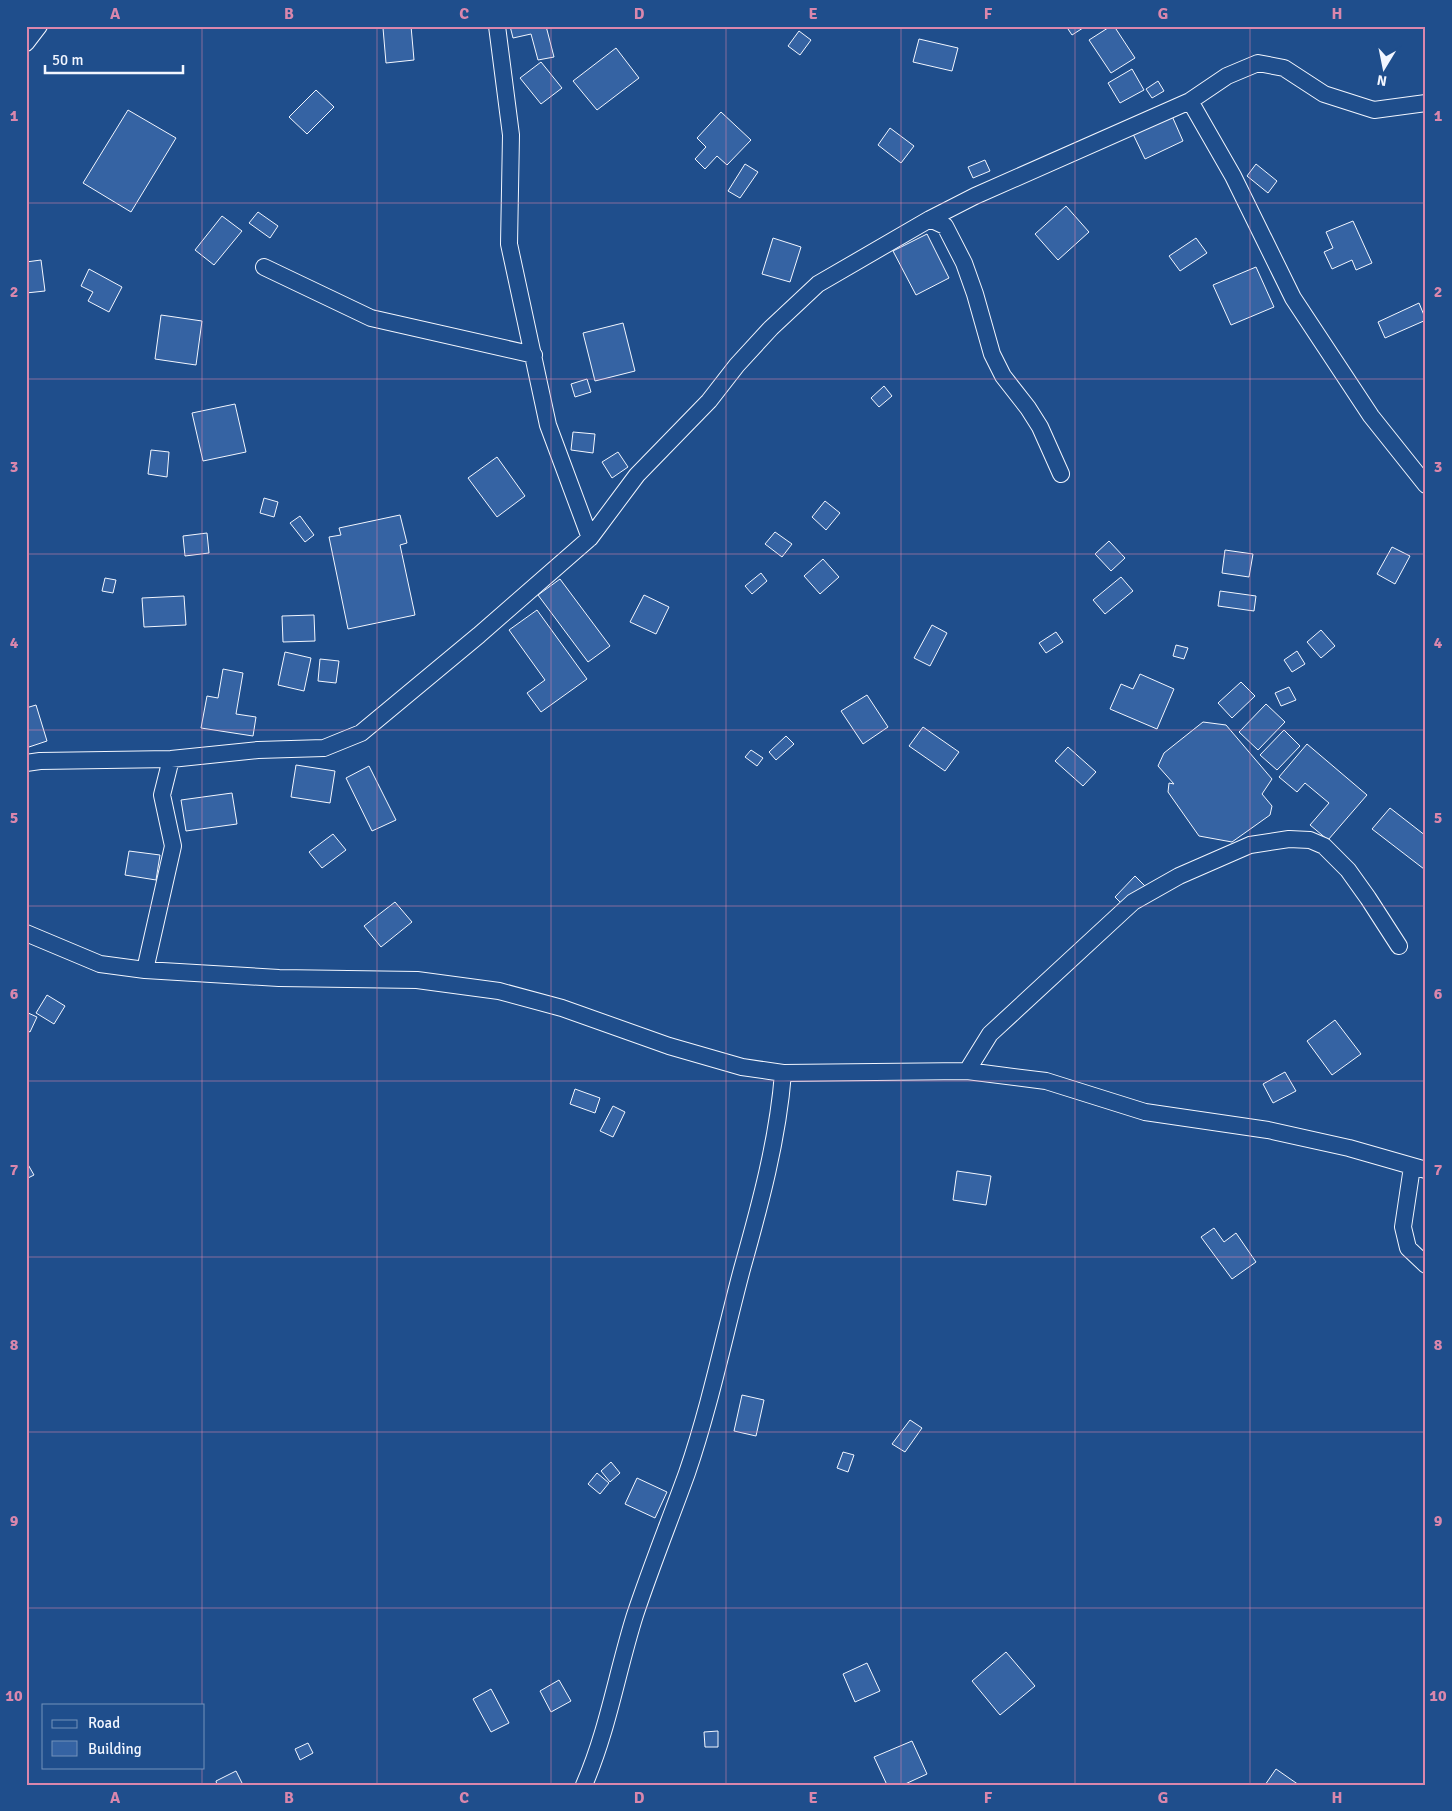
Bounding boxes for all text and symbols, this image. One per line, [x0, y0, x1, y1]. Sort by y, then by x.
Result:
text: A [110, 4, 121, 24]
text: B [284, 4, 294, 24]
text: C [459, 4, 469, 24]
text: D [634, 4, 645, 24]
text: E [808, 4, 818, 24]
text: F [984, 4, 993, 24]
text: G [1158, 4, 1168, 24]
text: H [1332, 4, 1342, 24]
scale bar [45, 42, 182, 74]
north arrow [1360, 42, 1410, 92]
text: 50 m [52, 51, 83, 69]
text: N [1376, 71, 1388, 90]
text: 1 [10, 106, 19, 126]
text: 1 [1434, 106, 1443, 126]
text: 2 [10, 282, 18, 302]
text: 2 [1434, 282, 1442, 302]
text: 3 [10, 457, 18, 477]
text: 3 [1434, 457, 1442, 477]
text: 4 [10, 633, 19, 653]
text: 4 [1434, 633, 1443, 653]
text: 5 [10, 808, 18, 828]
text: 5 [1434, 808, 1442, 828]
text: 6 [10, 984, 19, 1004]
text: 6 [1434, 984, 1443, 1004]
text: 7 [10, 1160, 19, 1180]
text: 7 [1434, 1160, 1443, 1180]
text: 8 [10, 1335, 19, 1355]
text: 8 [1434, 1335, 1443, 1355]
text: 9 [10, 1511, 19, 1531]
text: 9 [1434, 1511, 1443, 1531]
text: 10 [5, 1686, 23, 1706]
text: 10 [1429, 1686, 1447, 1706]
legend [42, 1704, 205, 1768]
text: Road [88, 1714, 120, 1732]
text: Building [88, 1740, 142, 1758]
text: A [110, 1788, 121, 1808]
text: B [284, 1788, 294, 1808]
text: C [459, 1788, 469, 1808]
text: D [634, 1788, 645, 1808]
text: E [808, 1788, 818, 1808]
text: F [984, 1788, 993, 1808]
text: G [1158, 1788, 1168, 1808]
text: H [1332, 1788, 1342, 1808]

